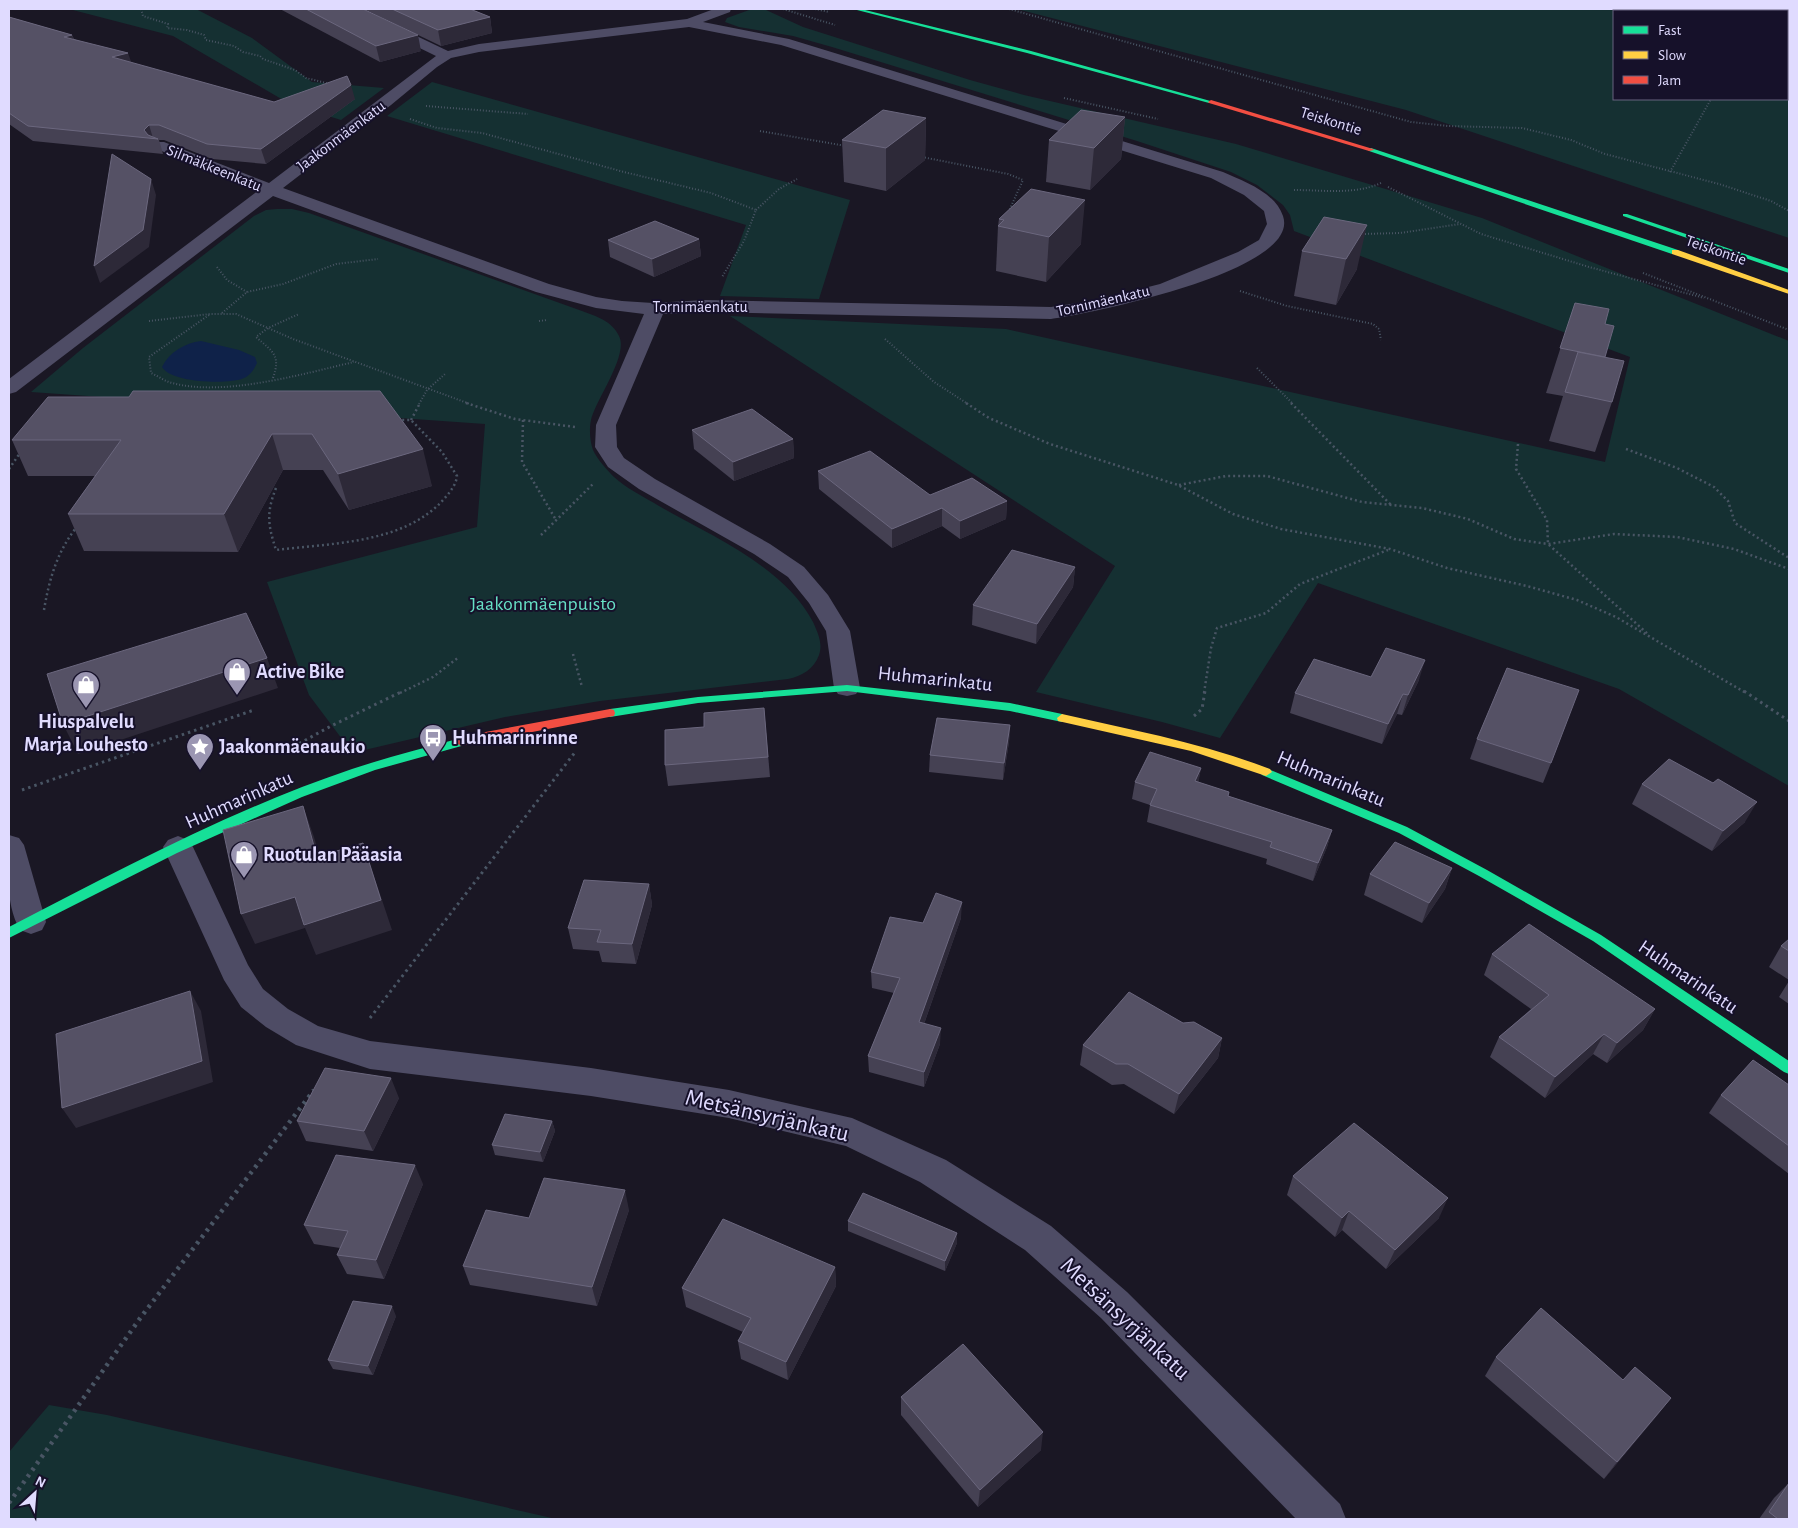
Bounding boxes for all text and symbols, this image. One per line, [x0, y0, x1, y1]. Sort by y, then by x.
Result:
legend [1613, 10, 1788, 100]
text: Fast [1658, 23, 1682, 38]
text: Slow [1658, 48, 1686, 63]
text: Jam [1658, 73, 1681, 88]
street label: Jaakonmäenkatu [294, 98, 388, 174]
street label: Teiskontie [1298, 104, 1364, 138]
street label: Silmäkkeenkatu [164, 142, 264, 194]
street label: Teiskontie [1683, 232, 1749, 268]
street label: Tornimäenkatu [1055, 282, 1151, 320]
street label: Tornimäenkatu [652, 299, 748, 315]
park label: Jaakonmäenpuisto [470, 594, 616, 614]
shop icon: Active Bike [222, 657, 252, 696]
place label: Active Bike [256, 662, 344, 682]
street label: Huhmarinkatu [877, 663, 993, 695]
shop icon: Hiuspalvelu Marja Louhesto [71, 670, 101, 709]
place label: Hiuspalvelu Marja Louhesto [24, 712, 148, 755]
bus stop icon: Huhmarinrinne [418, 723, 448, 762]
place label: Huhmarinrinne [452, 728, 578, 748]
place icon: Jaakonmäenaukio [185, 732, 215, 771]
place label: Jaakonmäenaukio [219, 737, 365, 757]
street label: Huhmarinkatu [1274, 747, 1388, 811]
street label: Huhmarinkatu [182, 767, 296, 833]
shop icon: Ruotulan Pääasia [229, 840, 259, 879]
place label: Ruotulan Pääasia [263, 845, 403, 865]
street label: Huhmarinkatu [1635, 937, 1741, 1017]
street label: Metsänsyrjänkatu [683, 1085, 851, 1147]
street label: Metsänsyrjänkatu [1056, 1253, 1194, 1385]
north arrow [10, 1468, 60, 1518]
text: N [33, 1474, 48, 1491]

